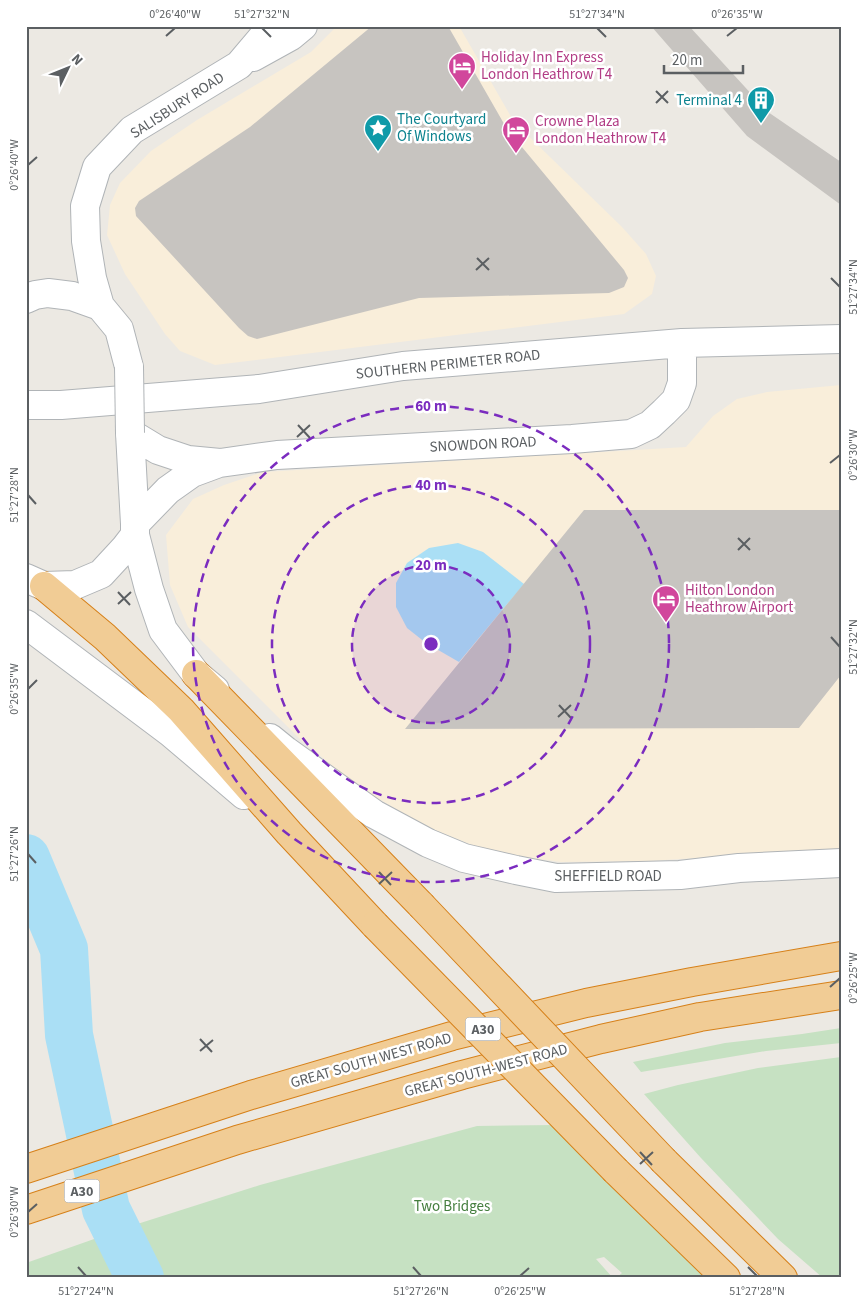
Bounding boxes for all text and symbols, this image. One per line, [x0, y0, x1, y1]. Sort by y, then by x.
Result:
text: 0°26'40"W [149, 6, 201, 23]
text: 51°27'32"N [234, 6, 290, 23]
text: 51°27'34"N [569, 6, 625, 23]
text: 0°26'35"W [711, 6, 763, 23]
north arrow [42, 42, 92, 92]
scale bar [664, 42, 743, 74]
place label: Holiday Inn Express London Heathrow T4 [481, 47, 613, 85]
text: N [66, 50, 87, 70]
text: 20 m [672, 50, 702, 71]
hotel icon: Holiday Inn Express London Heathrow T4 [447, 51, 477, 90]
street label: SALISBURY ROAD [126, 67, 228, 144]
building icon: Terminal 4 [746, 85, 776, 124]
place label: Terminal 4 [676, 90, 743, 111]
place label: The Courtyard Of Windows [397, 109, 486, 147]
place label: Crowne Plaza London Heathrow T4 [535, 111, 667, 149]
place icon: The Courtyard Of Windows [363, 113, 393, 152]
hotel icon: Crowne Plaza London Heathrow T4 [501, 115, 531, 154]
text: 0°26'40"W [6, 139, 23, 191]
text: 51°27'34"N [845, 259, 862, 315]
street label: SOUTHERN PERIMETER ROAD [355, 344, 541, 385]
text: 60 m [415, 396, 447, 417]
text: 0°26'30"W [845, 429, 862, 481]
street label: SNOWDON ROAD [429, 431, 537, 458]
text: 51°27'28"N [6, 467, 23, 523]
text: 40 m [415, 475, 447, 496]
text: 20 m [415, 555, 447, 576]
place label: Hilton London Heathrow Airport [685, 580, 793, 618]
hotel icon: Hilton London Heathrow Airport [651, 584, 681, 623]
text: 51°27'32"N [845, 619, 862, 675]
centre of rings [422, 635, 440, 653]
text: 0°26'35"W [6, 663, 23, 715]
text: 51°27'26"N [6, 826, 23, 882]
street label: SHEFFIELD ROAD [554, 866, 662, 887]
text: 0°26'25"W [845, 952, 862, 1004]
road number: A30 [466, 1018, 500, 1040]
street label: GREAT SOUTH WEST ROAD [288, 1027, 454, 1094]
street label: GREAT SOUTH-WEST ROAD [402, 1039, 570, 1102]
road number: A30 [64, 1180, 100, 1202]
text: 0°26'30"W [6, 1186, 23, 1238]
park label: Two Bridges [414, 1196, 490, 1217]
text: 51°27'24"N [58, 1283, 114, 1300]
text: 51°27'26"N [393, 1283, 449, 1300]
text: 0°26'25"W [494, 1283, 546, 1300]
text: 51°27'28"N [729, 1283, 785, 1300]

